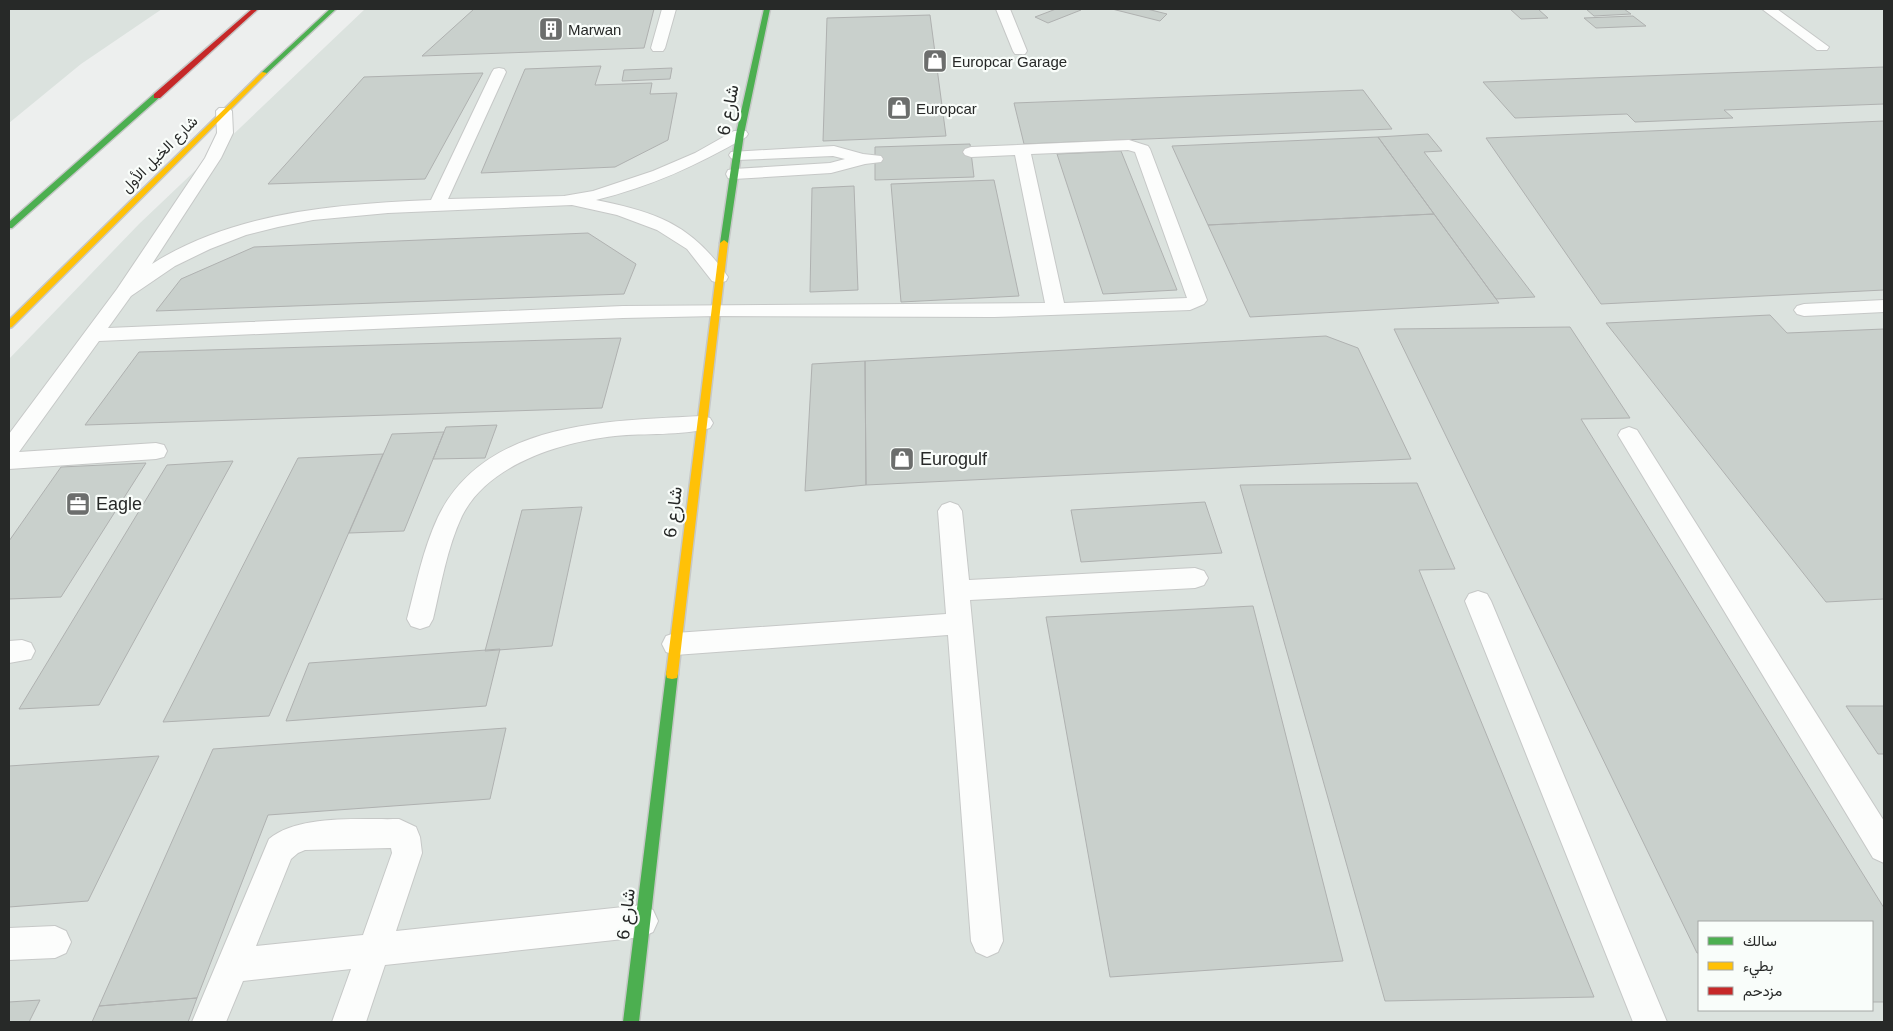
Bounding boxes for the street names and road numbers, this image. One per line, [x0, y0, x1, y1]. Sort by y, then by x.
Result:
street label: شارع 6 [713, 83, 745, 137]
street label: شارع الخيل الأول [117, 112, 203, 198]
street label: شارع 6 [660, 485, 688, 539]
street label: شارع 6 [613, 887, 641, 941]

